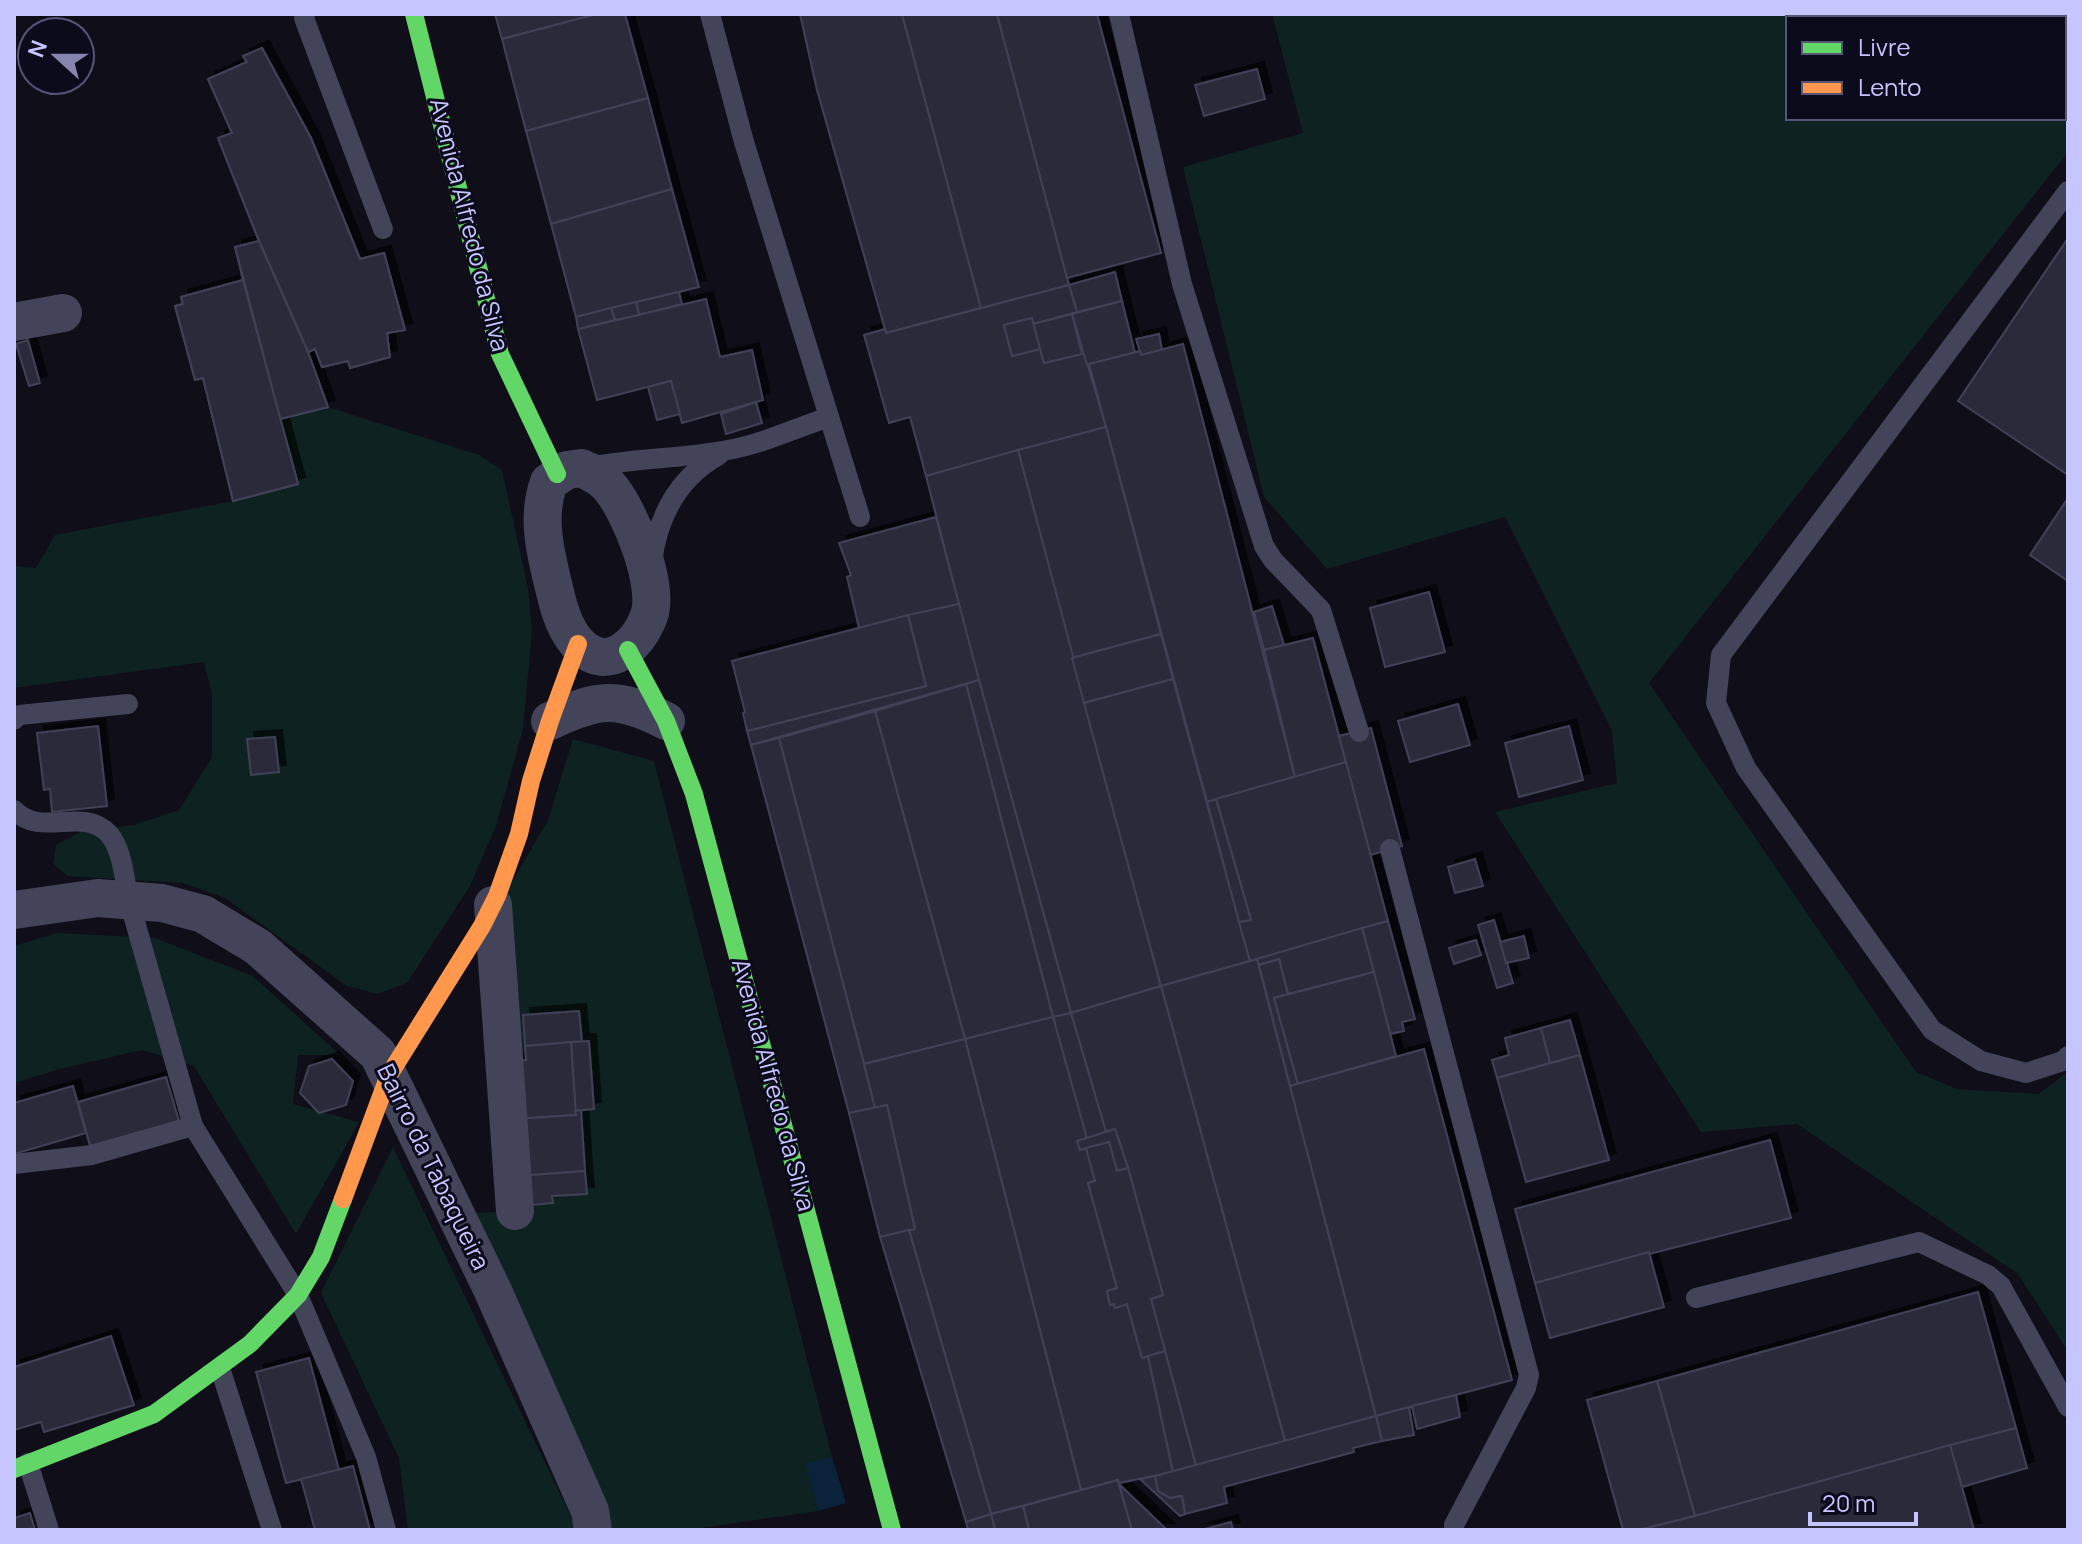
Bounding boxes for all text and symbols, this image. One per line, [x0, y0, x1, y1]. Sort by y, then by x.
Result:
north arrow [16, 16, 96, 96]
legend [1786, 16, 2066, 120]
text: Livre [1858, 30, 1911, 63]
text: N [20, 36, 54, 62]
text: Lento [1858, 70, 1922, 103]
street label: Avenida Alfredo da Silva [423, 95, 518, 355]
street label: Avenida Alfredo da Silva [725, 955, 824, 1214]
street label: Bairro da Tabaqueira [370, 1058, 499, 1275]
scale bar [1810, 1476, 1916, 1526]
text: 20 m [1822, 1486, 1875, 1519]

